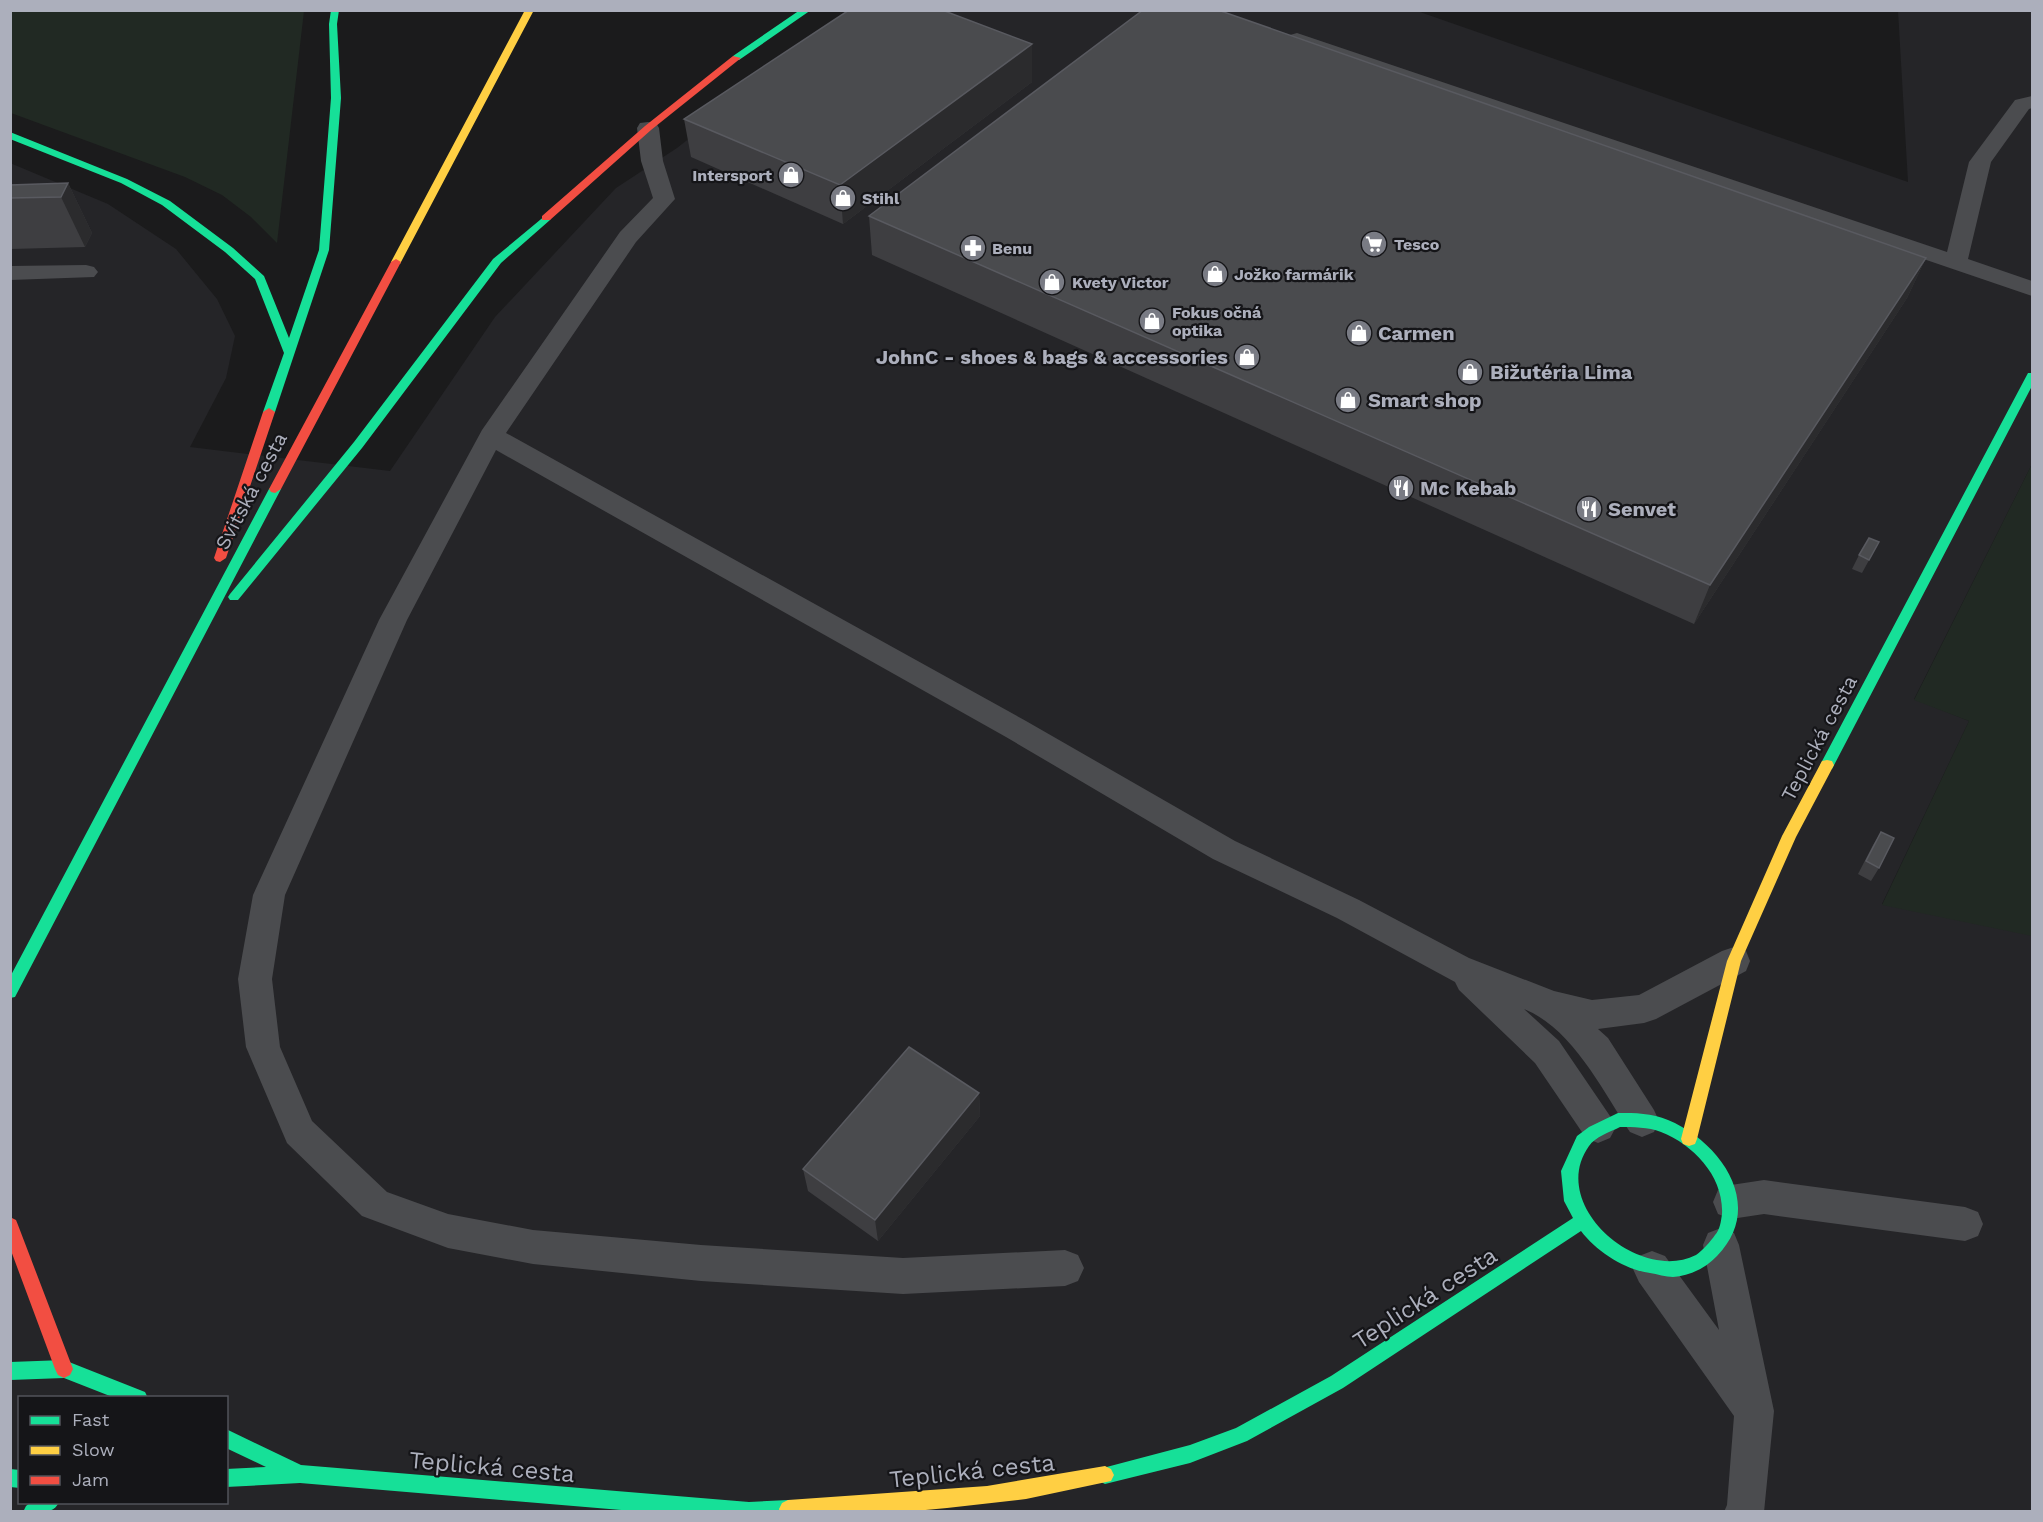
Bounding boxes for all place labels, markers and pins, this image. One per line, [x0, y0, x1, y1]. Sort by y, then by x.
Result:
shop icon: Intersport [776, 160, 806, 190]
place label: Intersport [692, 166, 772, 185]
shop icon: Stihl [828, 183, 858, 213]
place label: Stihl [862, 189, 900, 208]
supermarket icon: Tesco [1359, 229, 1389, 259]
pharmacy icon: Benu [958, 233, 988, 263]
place label: Tesco [1394, 235, 1440, 254]
place label: Benu [992, 239, 1032, 258]
shop icon: Jožko farmárik [1200, 259, 1230, 289]
place label: Jožko farmárik [1234, 265, 1354, 284]
shop icon: Kvety Victor [1037, 267, 1067, 297]
place label: Kvety Victor [1072, 273, 1169, 292]
place label: Fokus očná optika [1172, 303, 1262, 340]
shop icon: Fokus očná optika [1137, 306, 1167, 336]
shop icon: Carmen [1344, 318, 1374, 348]
place label: Carmen [1378, 321, 1455, 345]
shop icon: JohnC - shoes & bags & accessories [1232, 342, 1262, 372]
place label: JohnC - shoes & bags & accessories [876, 345, 1228, 369]
shop icon: Bižutéria Lima [1455, 357, 1485, 387]
place label: Bižutéria Lima [1490, 360, 1633, 384]
shop icon: Smart shop [1333, 385, 1363, 415]
place label: Smart shop [1368, 388, 1482, 412]
restaurant icon: Mc Kebab [1386, 473, 1416, 503]
place label: Mc Kebab [1420, 476, 1516, 500]
restaurant icon: Senvet [1574, 494, 1604, 524]
place label: Senvet [1608, 497, 1676, 521]

